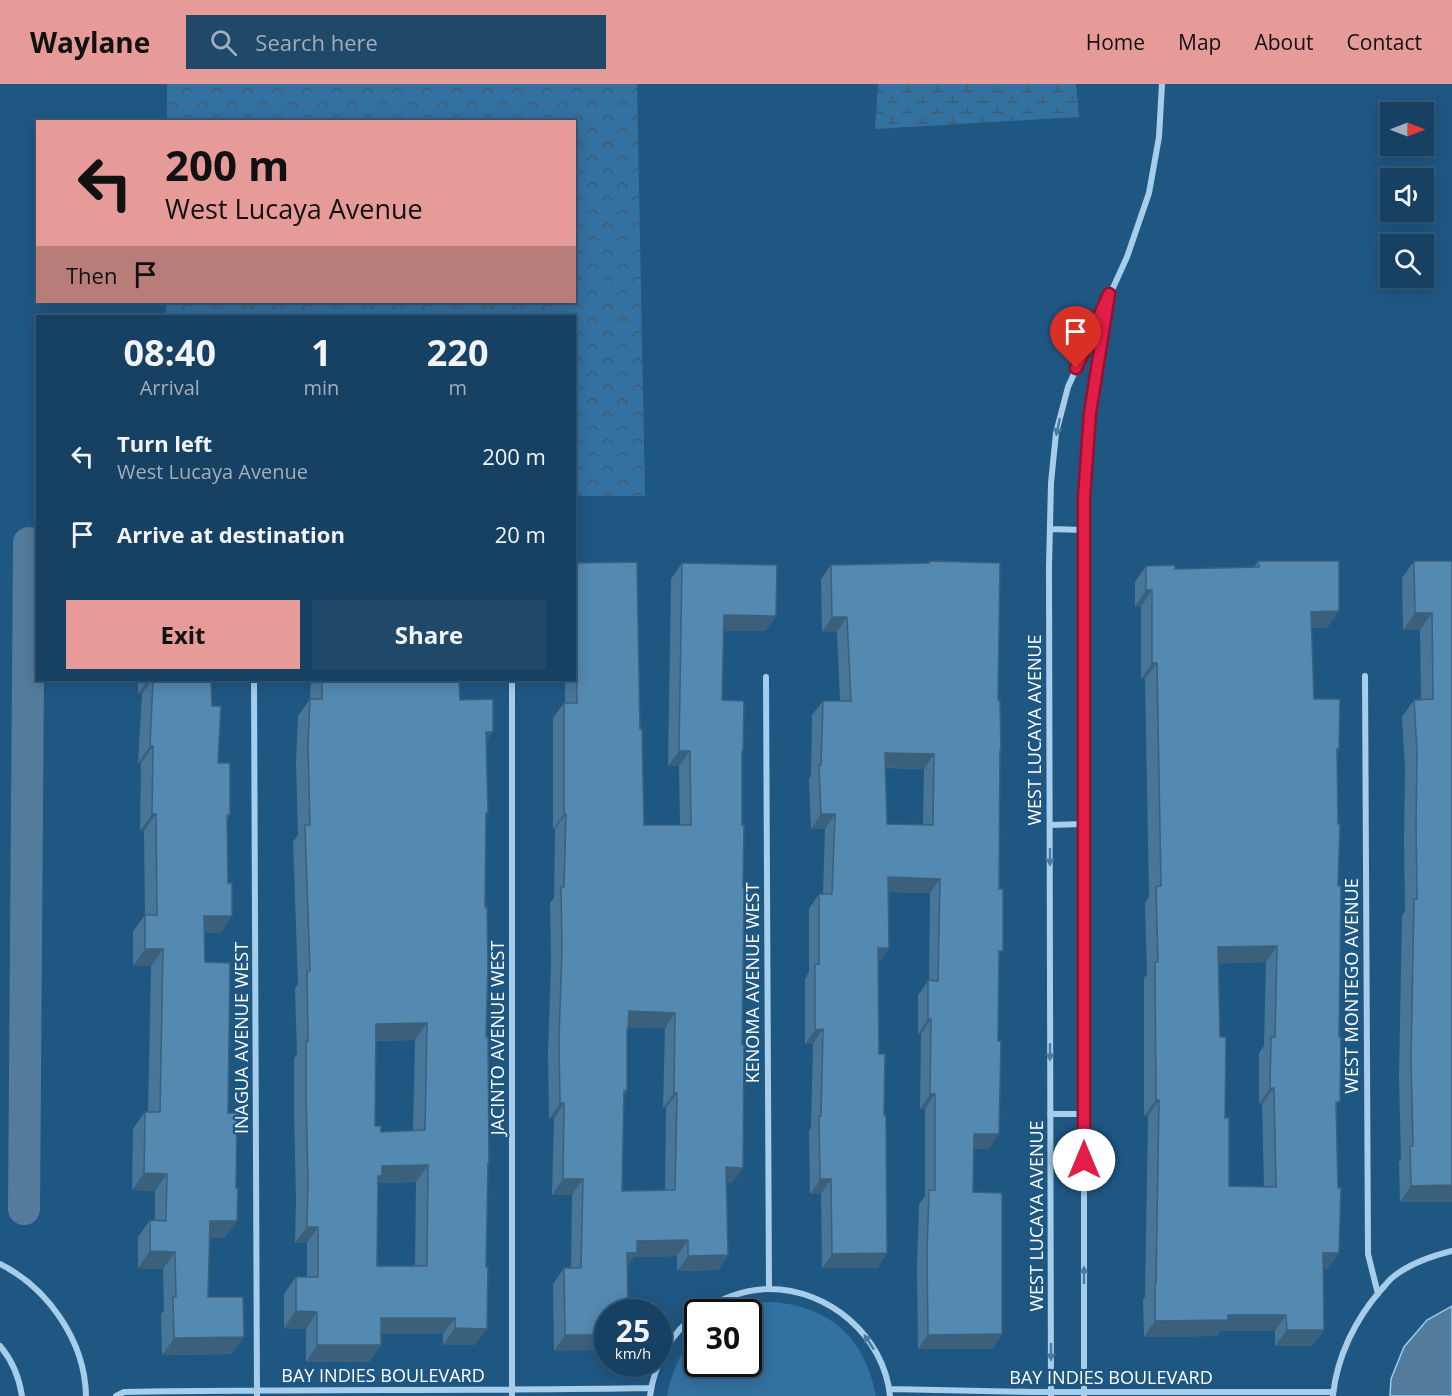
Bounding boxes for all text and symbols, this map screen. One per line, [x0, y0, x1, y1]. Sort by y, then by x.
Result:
search box [186, 15, 606, 69]
text: Waylane [30, 23, 150, 61]
icon: search [207, 26, 240, 59]
text: Search here [255, 27, 378, 57]
text: Home [1086, 28, 1145, 56]
text: Map [1178, 28, 1221, 56]
text: About [1254, 28, 1314, 56]
text: Contact [1347, 28, 1422, 56]
north arrow [1380, 102, 1434, 156]
map controls [1380, 102, 1434, 288]
text: 200 m [165, 136, 289, 193]
icon: left [66, 144, 144, 222]
button: sound [1380, 168, 1434, 222]
text: West Lucaya Avenue [165, 190, 423, 227]
button: search [1380, 234, 1434, 288]
icon: arrive [129, 258, 162, 291]
text: Then [66, 260, 117, 290]
pin [1050, 306, 1101, 368]
icon: arrive [1059, 315, 1092, 348]
text: 08:40 [123, 328, 216, 377]
text: 1 [311, 328, 332, 377]
text: 220 [427, 328, 489, 377]
text: Arrival [140, 374, 200, 401]
text: min [303, 374, 339, 401]
text: m [448, 374, 467, 401]
one-way arrow [1053, 417, 1062, 436]
text: Turn left [117, 428, 212, 458]
icon: left [66, 440, 99, 473]
text: 200 m [482, 441, 546, 471]
text: West Lucaya Avenue [117, 458, 308, 485]
icon: arrive [66, 518, 99, 551]
text: Arrive at destination [117, 519, 345, 549]
text: 20 m [495, 519, 546, 549]
button: Exit [66, 600, 300, 669]
button: Share [312, 600, 546, 669]
street label: WEST LUCAYA AVENUE [1022, 634, 1046, 826]
one-way arrow [1045, 847, 1055, 866]
street label: WEST MONTEGO AVENUE [1339, 878, 1363, 1094]
street label: KENOMA AVENUE WEST [740, 883, 764, 1083]
street label: JACINTO AVENUE WEST [485, 941, 509, 1137]
street label: INAGUA AVENUE WEST [229, 942, 253, 1134]
one-way arrow [1045, 1042, 1055, 1061]
street label: WEST LUCAYA AVENUE [1024, 1120, 1048, 1312]
position arrow [1052, 1128, 1116, 1192]
one-way arrow [1079, 1265, 1089, 1284]
speed limit sign: 30 [684, 1299, 762, 1377]
text: 25 [616, 1310, 650, 1351]
one-way arrow [863, 1335, 875, 1351]
one-way arrow [1046, 1342, 1056, 1361]
text: km/h [615, 1343, 651, 1363]
street label: BAY INDIES BOULEVARD [281, 1363, 485, 1387]
street label: BAY INDIES BOULEVARD [1009, 1365, 1213, 1389]

